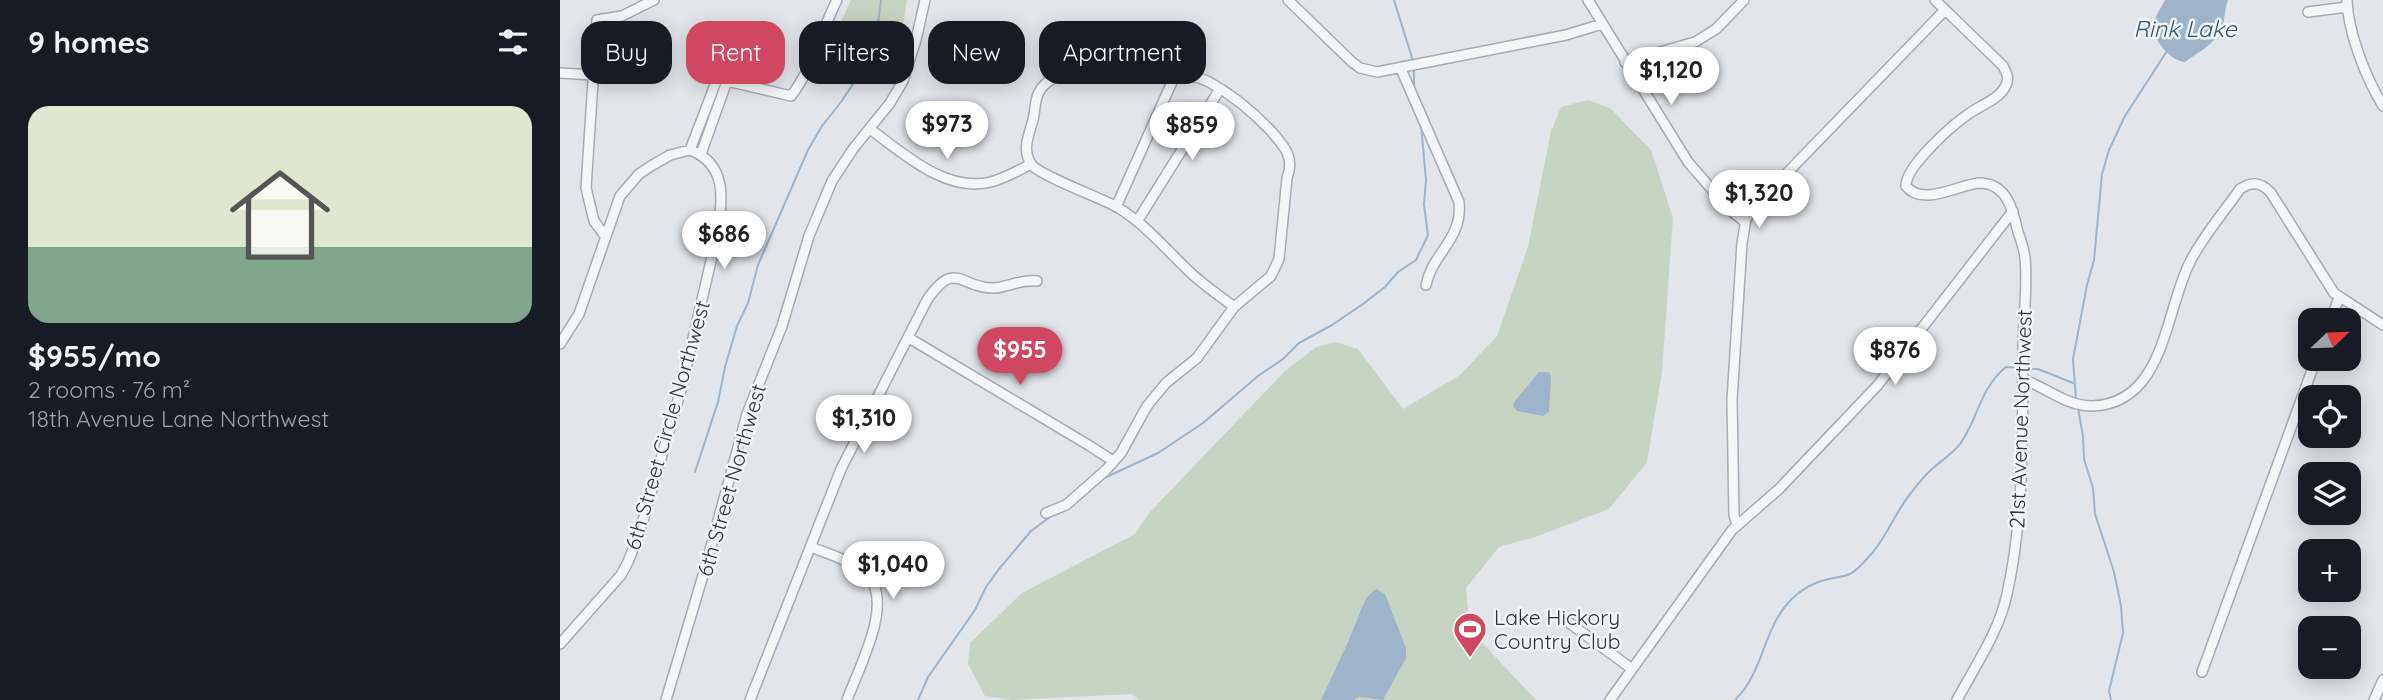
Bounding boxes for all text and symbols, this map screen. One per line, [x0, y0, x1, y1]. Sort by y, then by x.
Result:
water label: Rink Lake [2133, 14, 2238, 43]
chip: Buy [581, 21, 672, 84]
chip: Rent [686, 21, 785, 84]
chip: Filters [799, 21, 914, 84]
chip: New [928, 21, 1025, 84]
chip: Apartment [1039, 21, 1206, 84]
text: 9 homes [28, 23, 150, 61]
icon: filters [494, 23, 532, 61]
pin: $1,120 [1614, 48, 1728, 107]
text: $1,120 [1639, 55, 1703, 84]
pin: $973 [906, 102, 988, 161]
pin: $859 [1151, 102, 1233, 162]
text: $973 [921, 109, 973, 138]
text: $859 [1166, 110, 1218, 139]
icon: home [217, 152, 343, 278]
pin: $1,320 [1702, 170, 1816, 230]
text: $1,320 [1725, 178, 1793, 207]
pin: $686 [683, 212, 765, 271]
text: $686 [698, 219, 750, 248]
street label: 6th Street Circle Northwest [619, 297, 715, 553]
north arrow [2298, 308, 2361, 371]
map controls [2298, 308, 2361, 679]
street label: 21st Avenue Northwest [2003, 309, 2037, 529]
pin: $955 [979, 328, 1061, 387]
pin: $876 [1854, 328, 1936, 387]
text: $955 [993, 335, 1047, 364]
text: $876 [1870, 335, 1921, 364]
text: $955/mo [28, 337, 161, 375]
text: 2 rooms · 76 m² [28, 375, 190, 404]
street label: 6th Street Northwest [691, 381, 771, 579]
button: locate [2298, 385, 2361, 448]
pin: $1,310 [807, 396, 921, 455]
text: $1,310 [832, 403, 896, 432]
text: 18th Avenue Lane Northwest [28, 404, 329, 433]
button: layers [2298, 462, 2361, 525]
button: + [2298, 539, 2361, 602]
pin: $1,040 [836, 542, 950, 601]
text: $1,040 [858, 549, 928, 578]
place label: Lake Hickory Country Club [1494, 604, 1620, 654]
sports icon: Lake Hickory Country Club [1451, 610, 1489, 659]
button: − [2298, 616, 2361, 679]

